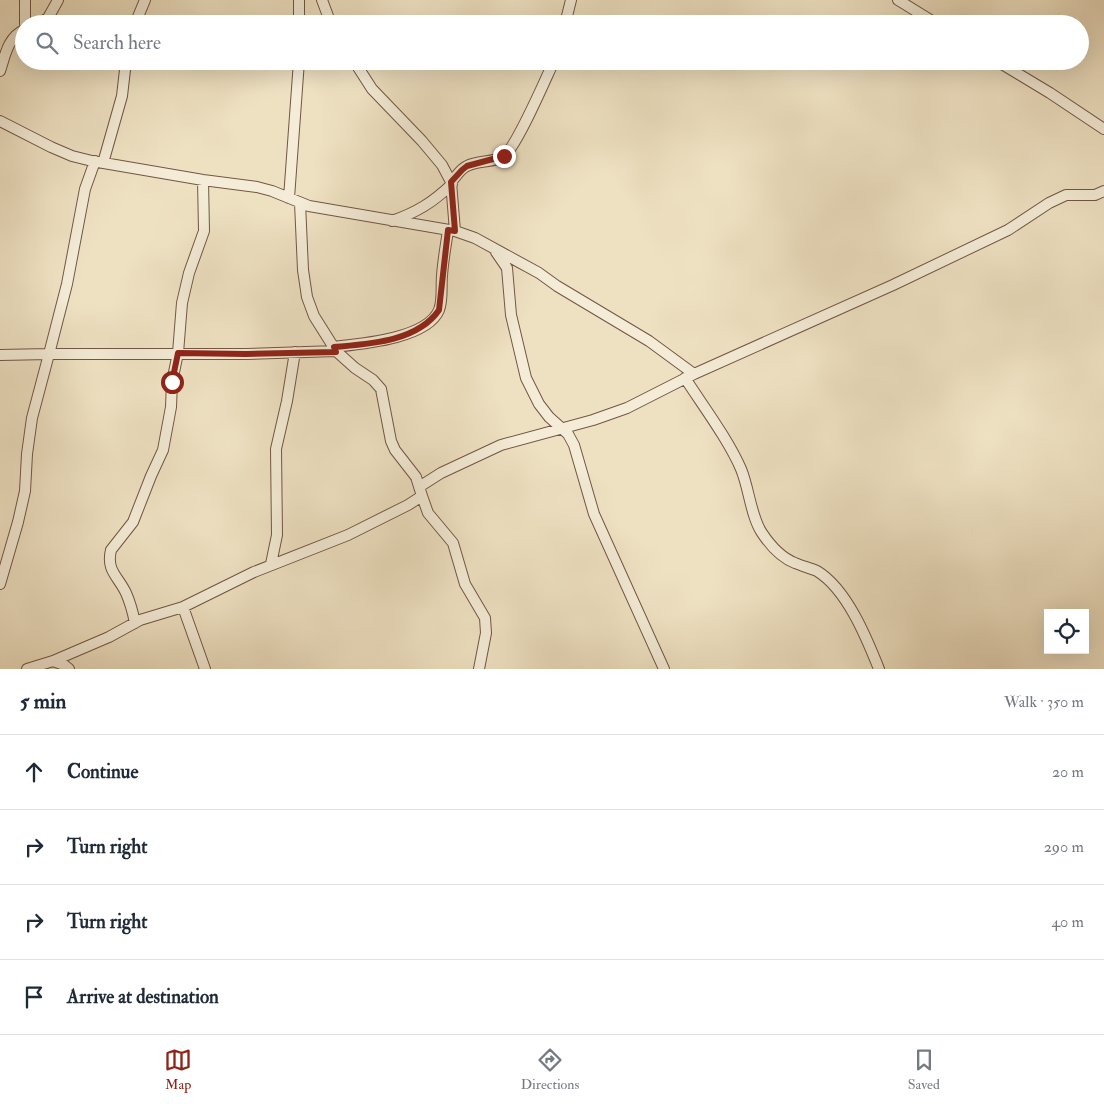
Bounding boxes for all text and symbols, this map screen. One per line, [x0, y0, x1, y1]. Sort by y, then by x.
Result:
search box [15, 15, 1089, 70]
icon: search [33, 29, 61, 57]
text: Search here [73, 31, 161, 55]
route end [493, 145, 516, 168]
route start [161, 371, 184, 394]
map controls [1044, 609, 1089, 654]
button: locate [1044, 609, 1089, 654]
text: 5 min [20, 688, 66, 715]
text: Walk · 350 m [1004, 692, 1084, 712]
icon: ahead [20, 758, 48, 786]
text: Continue [67, 760, 138, 784]
text: 20 m [1052, 762, 1084, 782]
icon: right [20, 833, 48, 861]
text: Turn right [67, 835, 147, 859]
text: 290 m [1044, 837, 1084, 857]
icon: right [20, 908, 48, 936]
text: Turn right [67, 910, 147, 934]
text: 40 m [1051, 912, 1084, 932]
icon: arrive [20, 983, 48, 1011]
text: Arrive at destination [67, 985, 219, 1009]
tab: Map [164, 1046, 192, 1093]
tab: Directions [521, 1046, 579, 1093]
tab: Saved [908, 1046, 940, 1093]

